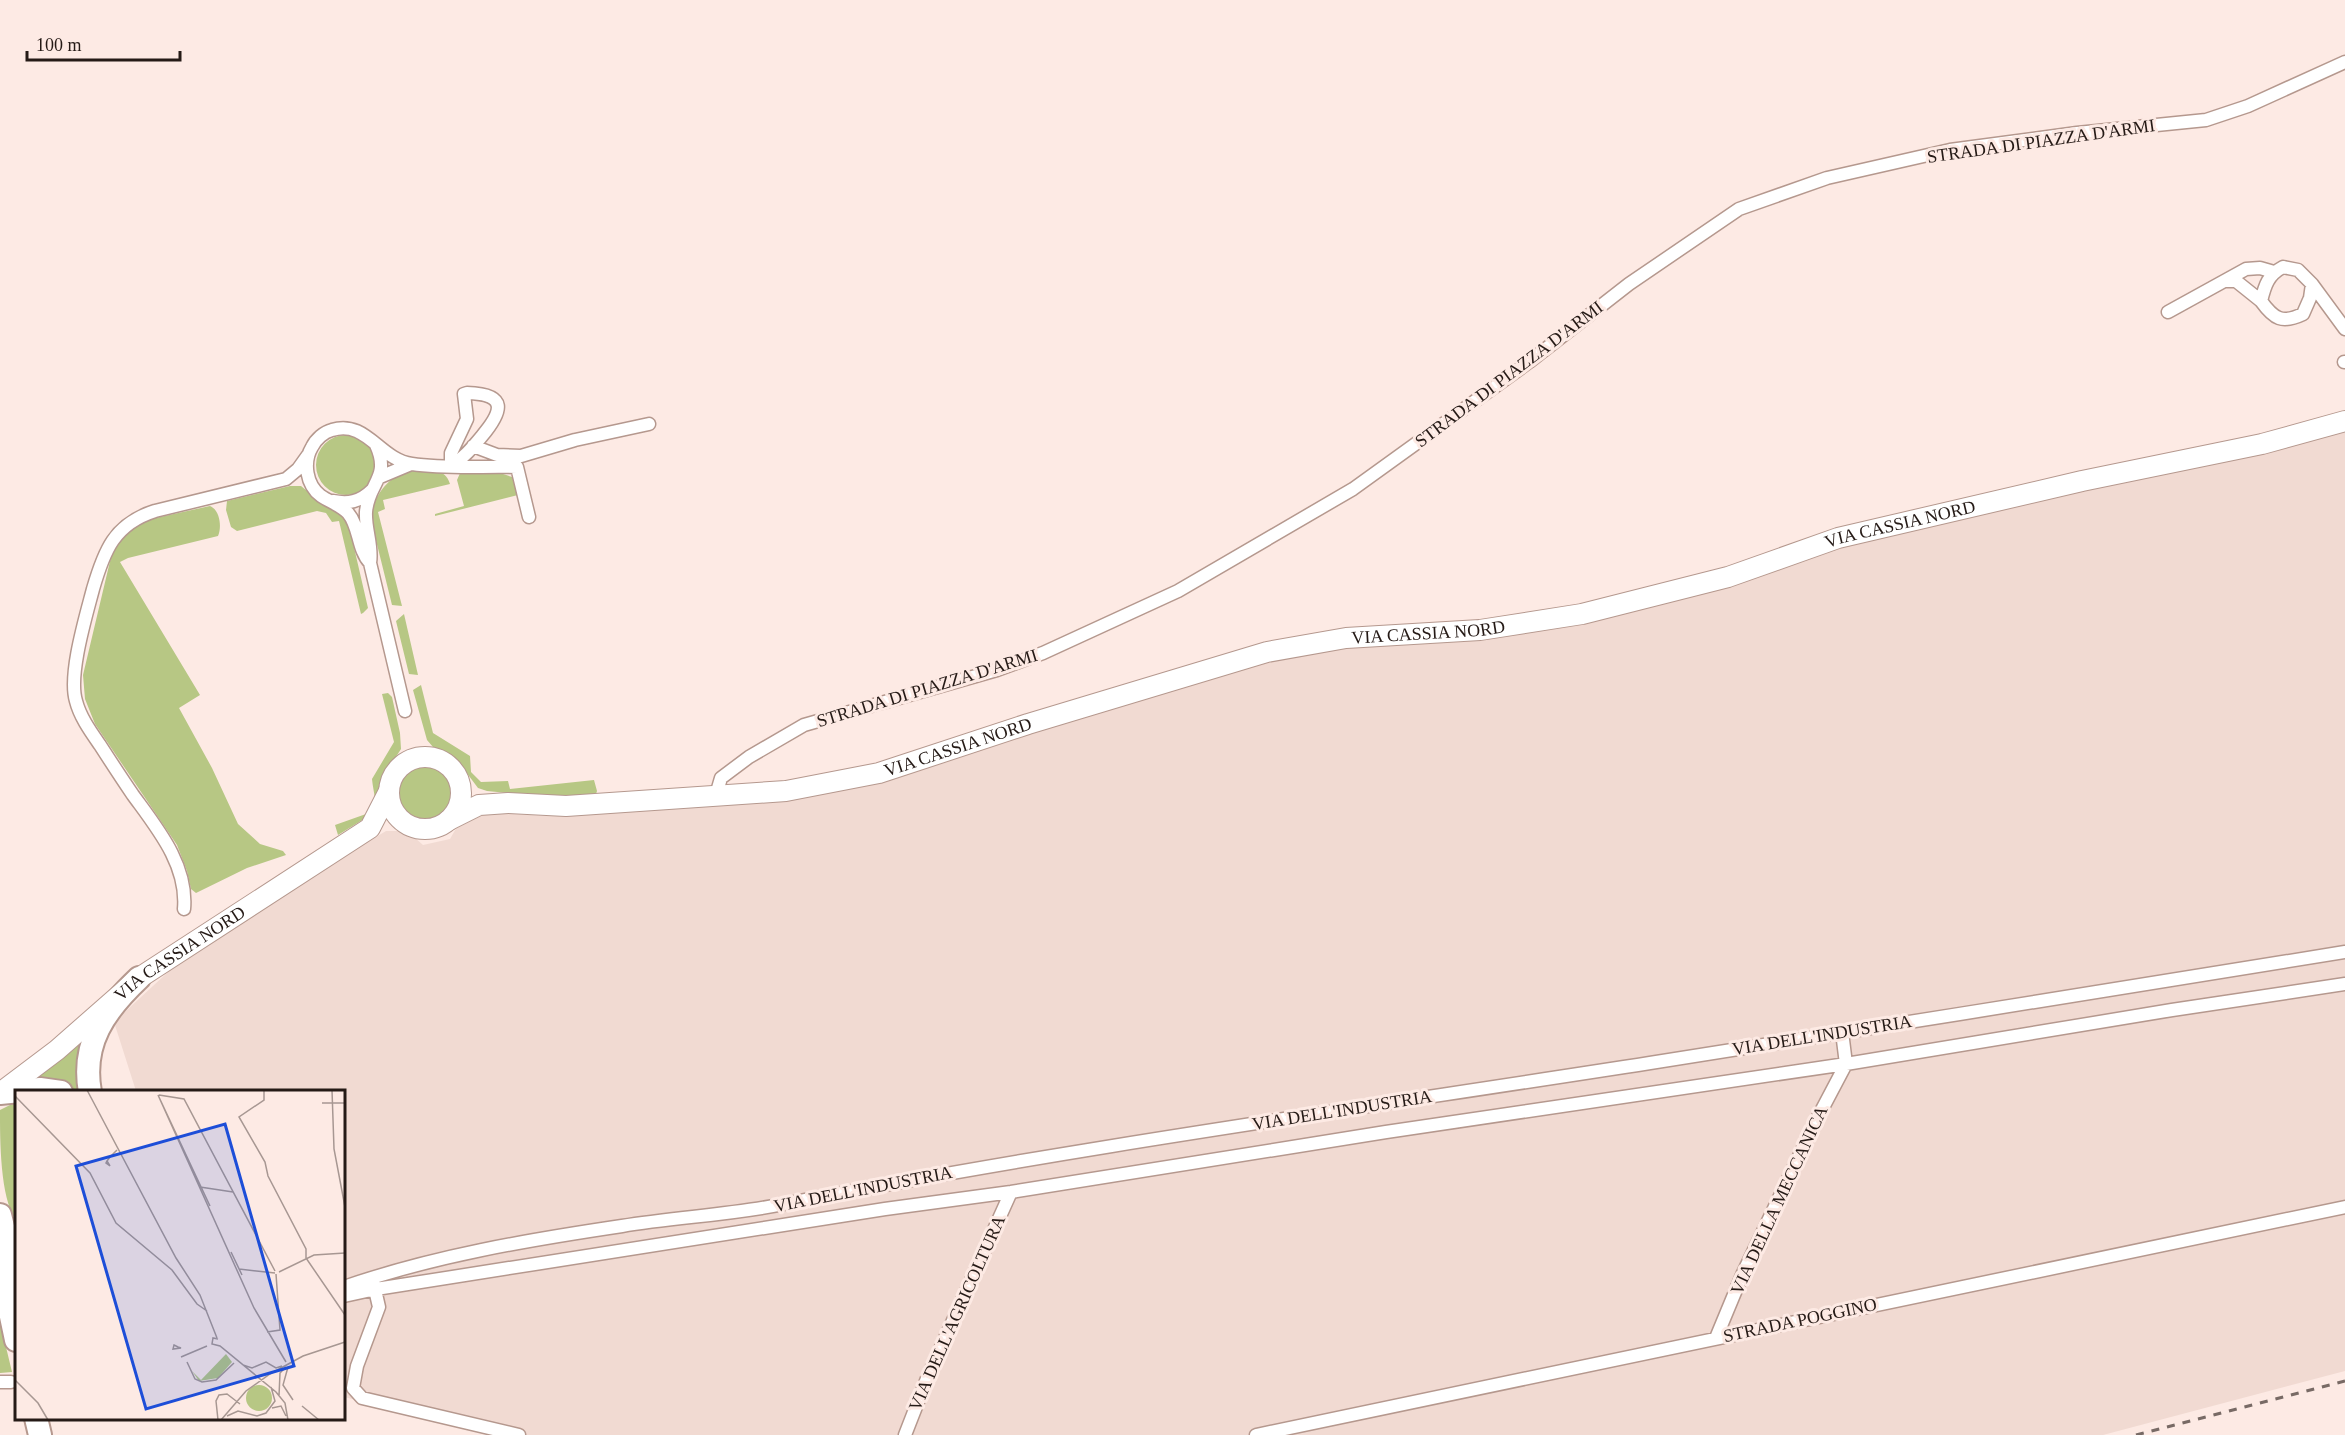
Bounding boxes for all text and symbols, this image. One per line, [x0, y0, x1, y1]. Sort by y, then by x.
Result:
scale bar [27, 24, 180, 62]
text: 100 m [36, 35, 82, 55]
street label: STRADA DI PIAZZA D'ARMI [1926, 115, 2156, 167]
street label: STRADA DI PIAZZA D'ARMI [1411, 297, 1607, 451]
street label: VIA CASSIA NORD [1822, 496, 1977, 552]
street label: VIA CASSIA NORD [1351, 616, 1506, 648]
street label: STRADA DI PIAZZA D'ARMI [814, 645, 1040, 731]
street label: VIA CASSIA NORD [882, 713, 1034, 781]
street label: VIA CASSIA NORD [110, 902, 249, 1005]
street label: VIA DELL'INDUSTRIA [1731, 1011, 1913, 1059]
street label: VIA DELL'INDUSTRIA [1251, 1086, 1433, 1134]
inset map [15, 1090, 345, 1420]
street label: VIA DELLA MECCANICA [1726, 1102, 1832, 1298]
street label: VIA DELL'INDUSTRIA [772, 1162, 954, 1216]
street label: VIA DELL'AGRICOLTURA [905, 1212, 1009, 1414]
street label: STRADA POGGINO [1721, 1294, 1879, 1346]

